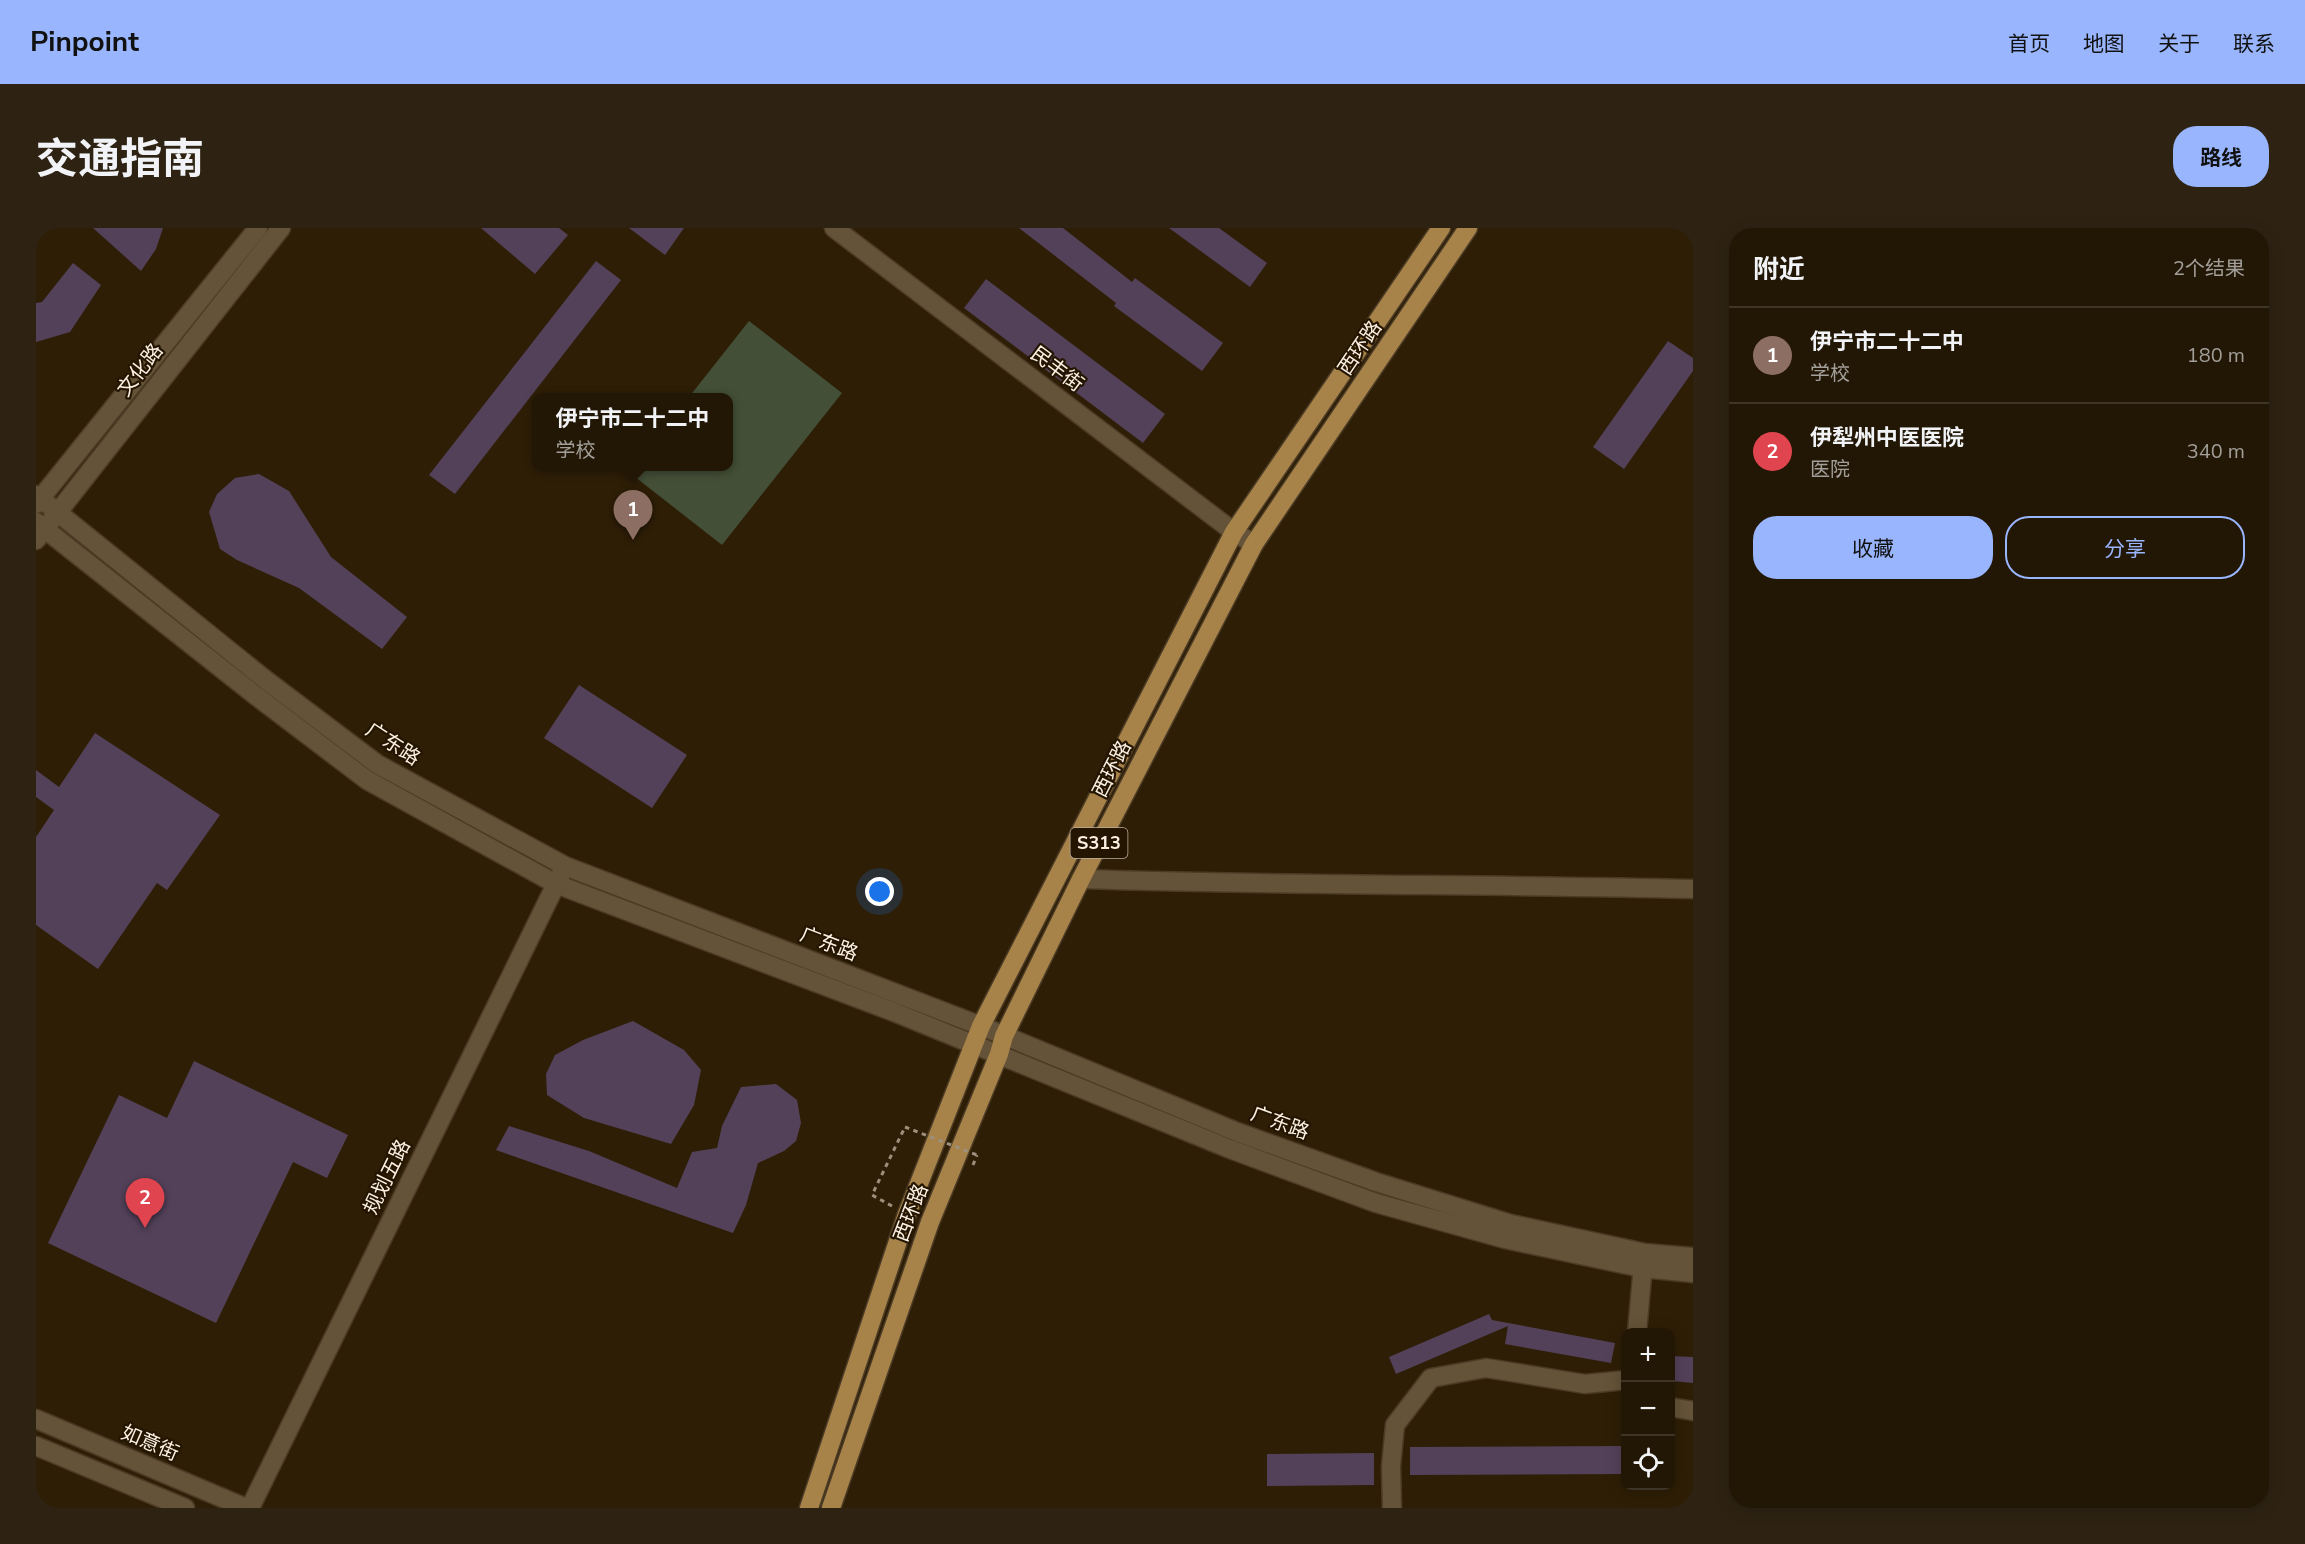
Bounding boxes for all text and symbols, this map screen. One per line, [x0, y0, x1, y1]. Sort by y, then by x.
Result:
text: Pinpoint [30, 23, 139, 61]
text: 首页 [2008, 30, 2050, 58]
text: 地图 [2083, 30, 2125, 58]
text: 关于 [2158, 30, 2200, 58]
text: 联系 [2233, 30, 2275, 58]
button: 路线 [2173, 126, 2269, 187]
text: 交通指南 [36, 131, 204, 188]
text: 附近 [1753, 252, 1805, 287]
text: 2个结果 [2173, 255, 2245, 282]
street label: 西环路 [1332, 316, 1388, 380]
text: 伊宁市二十二中 [1810, 327, 1964, 357]
street label: 文化路 [111, 338, 169, 402]
street label: 民丰街 [1025, 340, 1089, 398]
text: 1 [1767, 342, 1779, 369]
text: 180 m [2187, 342, 2245, 369]
text: 学校 [1810, 360, 1850, 387]
popup [532, 393, 733, 471]
text: 伊宁市二十二中 [555, 404, 710, 434]
text: 伊犁州中医医院 [1810, 423, 1964, 453]
text: 学校 [555, 437, 595, 464]
text: 2 [1767, 438, 1779, 465]
text: 340 m [2187, 438, 2245, 465]
text: 医院 [1810, 456, 1850, 483]
pin: 1 [614, 490, 652, 540]
button: 收藏 [1753, 516, 1993, 579]
button: 分享 [2005, 516, 2245, 579]
street label: 广东路 [360, 716, 426, 772]
street label: 西环路 [1086, 736, 1138, 802]
road number: S313 [1070, 828, 1128, 858]
your location [865, 877, 894, 906]
street label: 广东路 [796, 921, 862, 967]
street label: 广东路 [1247, 1100, 1313, 1146]
street label: 规划五路 [357, 1135, 417, 1219]
pin: 2 [126, 1178, 164, 1228]
street label: 西环路 [888, 1180, 934, 1246]
map controls [1621, 1328, 1675, 1490]
button: + [1621, 1328, 1675, 1382]
button: − [1621, 1382, 1675, 1436]
street label: 如意街 [117, 1419, 183, 1467]
button: locate [1621, 1436, 1675, 1490]

